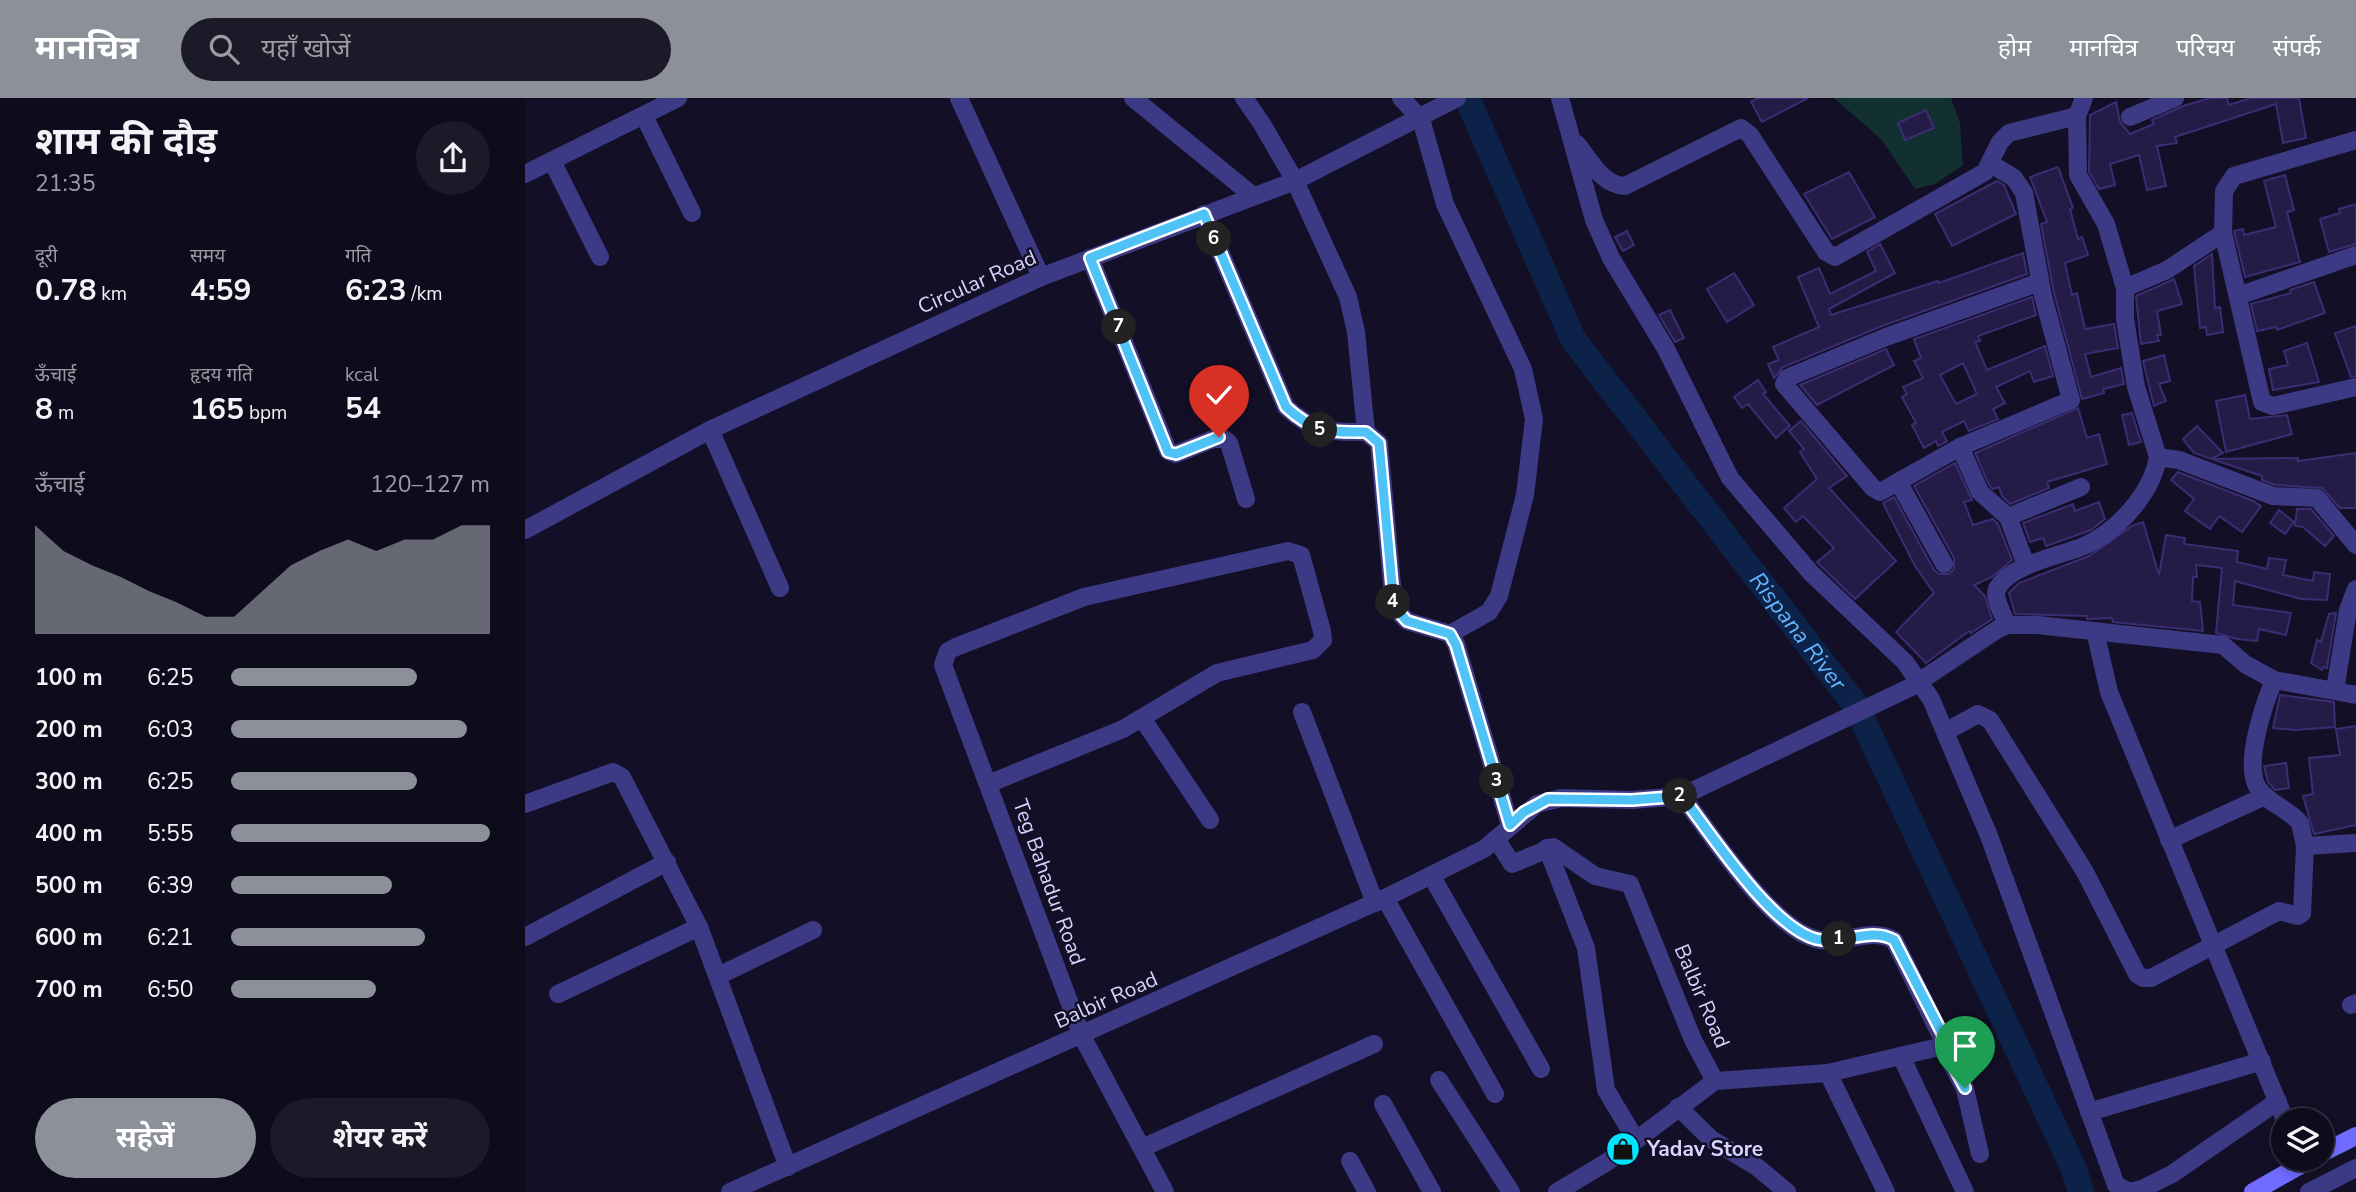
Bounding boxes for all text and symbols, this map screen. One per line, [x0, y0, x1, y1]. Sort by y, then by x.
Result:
search box [181, 18, 671, 81]
text: मानचित्र [35, 26, 139, 71]
icon: search [205, 30, 243, 68]
text: यहाँ खोजें [261, 31, 351, 66]
text: होम [1998, 32, 2031, 64]
text: मानचित्र [2069, 32, 2138, 64]
text: परिचय [2176, 32, 2235, 64]
text: संपर्क [2273, 32, 2321, 64]
text: शाम की दौड़ [35, 116, 217, 167]
button: share [416, 121, 490, 195]
text: 21:35 [35, 168, 95, 199]
pin: 6 [1197, 222, 1231, 256]
text: 6 [1208, 225, 1219, 251]
text: दूरी [35, 243, 58, 269]
text: समय [190, 243, 225, 269]
text: गति [345, 243, 371, 269]
street label: Circular Road [913, 243, 1041, 321]
text: 0.78 [35, 270, 96, 311]
text: 4:59 [190, 270, 251, 311]
text: 6:23 [345, 270, 406, 311]
text: km [96, 281, 127, 307]
text: /km [406, 281, 442, 307]
pin: 7 [1101, 310, 1137, 344]
text: 7 [1113, 313, 1124, 339]
text: ऊँचाई [35, 362, 76, 388]
text: हृदय गति [190, 362, 253, 388]
text: kcal [345, 362, 379, 388]
pin [1189, 365, 1249, 437]
icon: check [1200, 376, 1238, 414]
text: 54 [345, 388, 381, 429]
text: 8 [35, 389, 53, 430]
text: 165 [190, 389, 244, 430]
text: m [53, 400, 74, 426]
text: bpm [244, 400, 287, 426]
pin: 5 [1303, 412, 1337, 448]
text: 5 [1314, 416, 1325, 442]
text: ऊँचाई [35, 469, 85, 500]
text: 120–127 m [370, 469, 490, 500]
water label: Rispana River [1742, 566, 1854, 697]
pin: 4 [1375, 584, 1411, 620]
text: 4 [1387, 588, 1398, 614]
text: 100 m [35, 662, 103, 693]
text: 6:25 [147, 662, 194, 693]
text: 200 m [35, 714, 103, 745]
text: 6:03 [147, 714, 194, 745]
pin: 3 [1479, 764, 1515, 798]
text: 300 m [35, 766, 103, 797]
text: 6:25 [147, 766, 194, 797]
text: 3 [1491, 767, 1502, 793]
pin: 2 [1663, 778, 1697, 814]
text: 2 [1674, 782, 1685, 808]
street label: Teg Bahadur Road [1006, 795, 1092, 969]
text: 400 m [35, 818, 103, 849]
text: 5:55 [147, 818, 194, 849]
text: 500 m [35, 870, 103, 901]
text: 6:39 [147, 870, 194, 901]
text: 600 m [35, 922, 103, 953]
text: 6:21 [147, 922, 194, 953]
pin: 1 [1821, 922, 1857, 956]
text: 1 [1833, 925, 1844, 951]
street label: Balbir Road [1668, 940, 1736, 1052]
street label: Balbir Road [1050, 965, 1162, 1035]
text: 700 m [35, 974, 103, 1005]
text: 6:50 [147, 974, 194, 1005]
pin [1935, 1016, 1995, 1088]
icon: arrive [1946, 1027, 1984, 1065]
button: सहेजें [35, 1098, 256, 1178]
button: शेयर करें [270, 1098, 490, 1178]
map controls [2271, 1108, 2334, 1171]
button: layers [2271, 1108, 2334, 1171]
shop icon: Yadav Store [1604, 1130, 1642, 1168]
place label: Yadav Store [1646, 1135, 1763, 1163]

